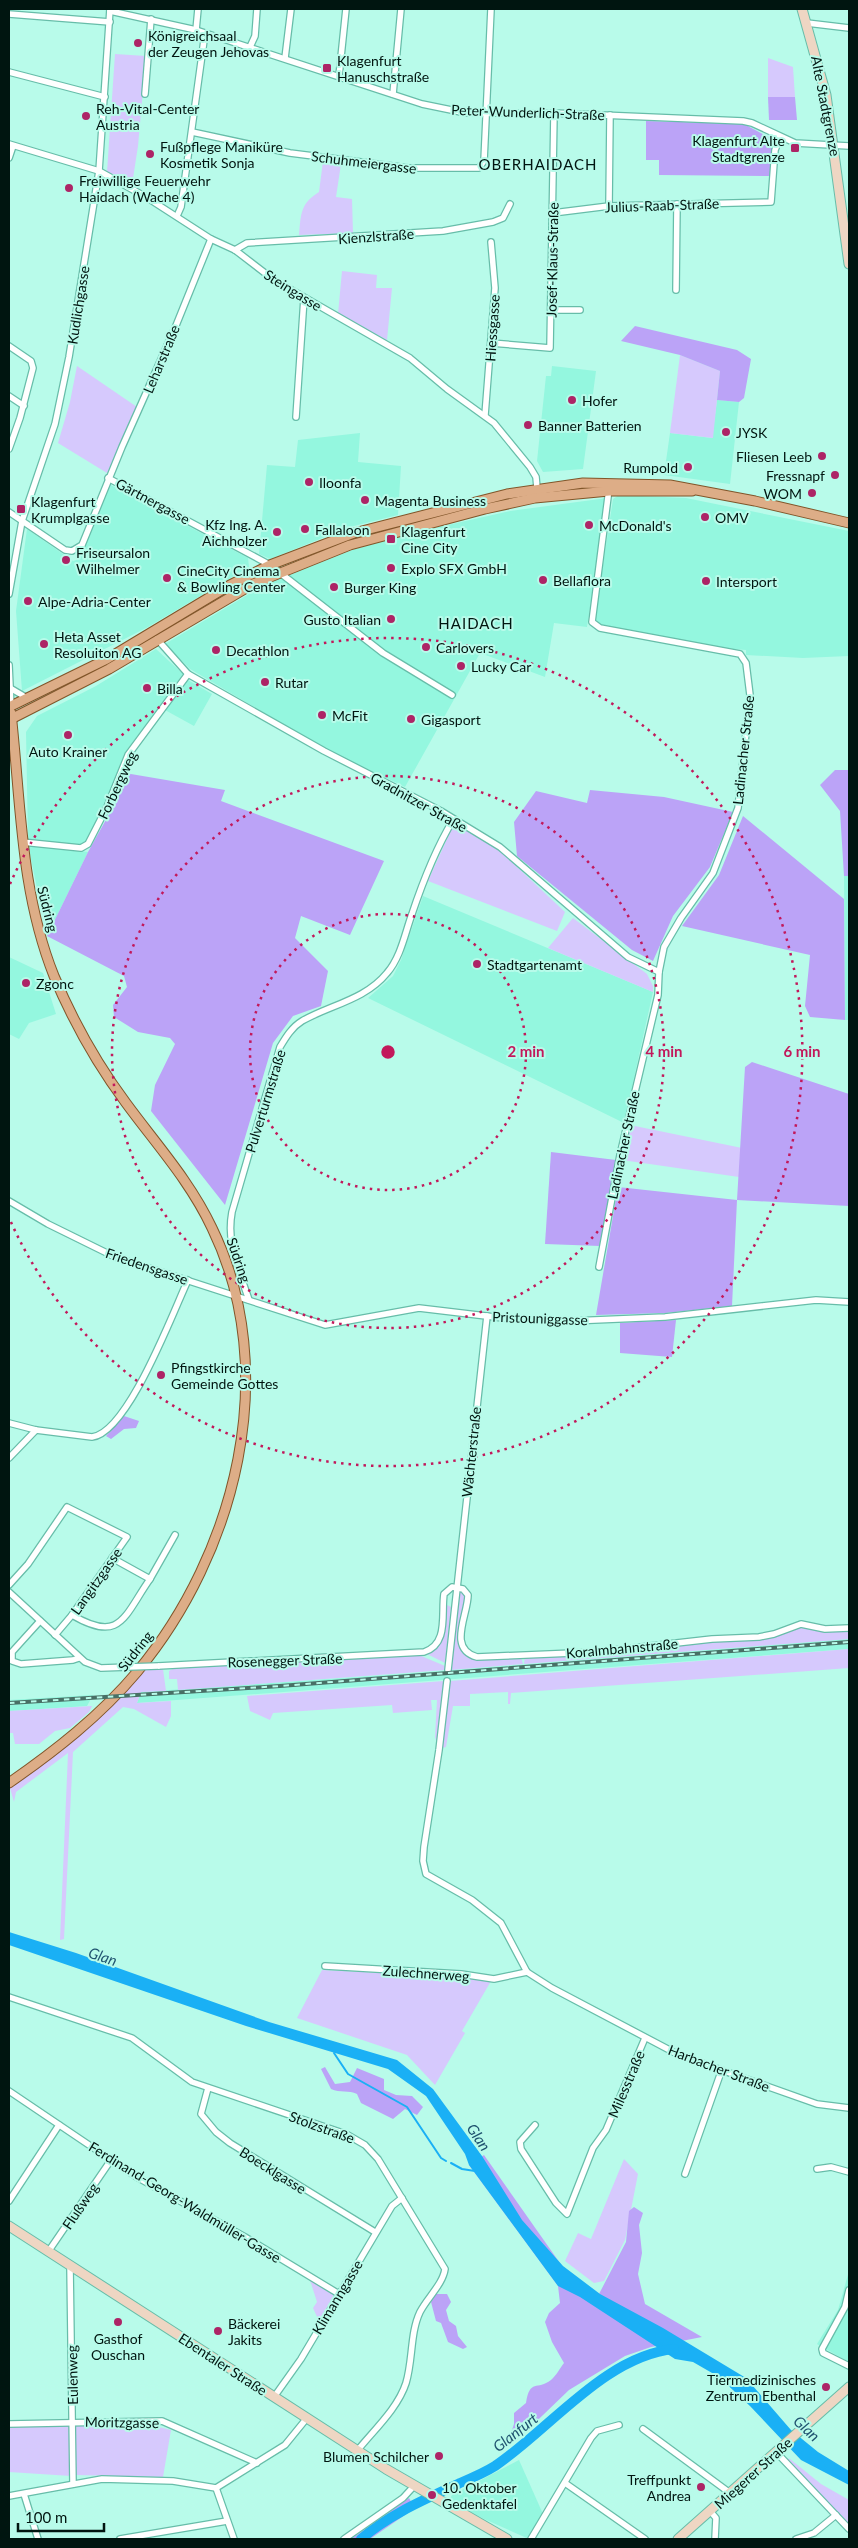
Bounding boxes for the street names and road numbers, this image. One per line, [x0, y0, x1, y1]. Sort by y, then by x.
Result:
street label: Alte Stadtgrenze [808, 54, 844, 158]
street label: Peter-Wunderlich-Straße [451, 101, 605, 123]
street label: Schuhmeiergasse [310, 147, 418, 177]
street label: Julius-Raab-Straße [604, 195, 720, 215]
street label: Josef-Klaus-Straße [542, 202, 562, 318]
street label: Kienzlstraße [337, 225, 415, 247]
street label: Kudlichgasse [63, 264, 93, 346]
street label: Steingasse [261, 266, 325, 314]
street label: Hiessgasse [481, 294, 503, 362]
street label: Leharstraße [139, 322, 183, 396]
street label: Gärtnergasse [113, 474, 193, 528]
street label: Ladinacher Straße [729, 694, 757, 806]
street label: Forbergweg [94, 748, 140, 822]
street label: Gradnitzer Straße [368, 768, 470, 836]
street label: Südring [34, 884, 62, 934]
street label: Pulverturmstraße [241, 1047, 289, 1155]
street label: Ladinacher Straße [603, 1089, 643, 1201]
street label: Südring [223, 1235, 255, 1285]
street label: Friedensgasse [104, 1244, 190, 1288]
street label: Pristouniggasse [492, 1308, 588, 1328]
street label: Wächterstraße [458, 1406, 484, 1498]
street label: Langitzgasse [67, 1544, 125, 1618]
street label: Südring [114, 1627, 156, 1675]
street label: Koralmbahnstraße [565, 1635, 679, 1661]
street label: Rosenegger Straße [227, 1650, 343, 1670]
street label: Zulechnerweg [382, 1961, 470, 1985]
street label: Harbacher Straße [666, 2041, 772, 2095]
street label: Milesstraße [604, 2048, 648, 2120]
street label: Stolzstraße [287, 2107, 357, 2147]
street label: Ferdinand-Georg-Waldmüller-Gasse [86, 2138, 284, 2266]
street label: Boecklgasse [237, 2143, 309, 2197]
street label: Flußweg [58, 2180, 102, 2232]
street label: Klimanngasse [308, 2257, 366, 2337]
street label: Ebentaler Straße [176, 2329, 270, 2399]
street label: Eulenweg [63, 2345, 81, 2405]
street label: Moritzgasse [85, 2413, 159, 2431]
street label: Miegerer Straße [711, 2434, 795, 2512]

